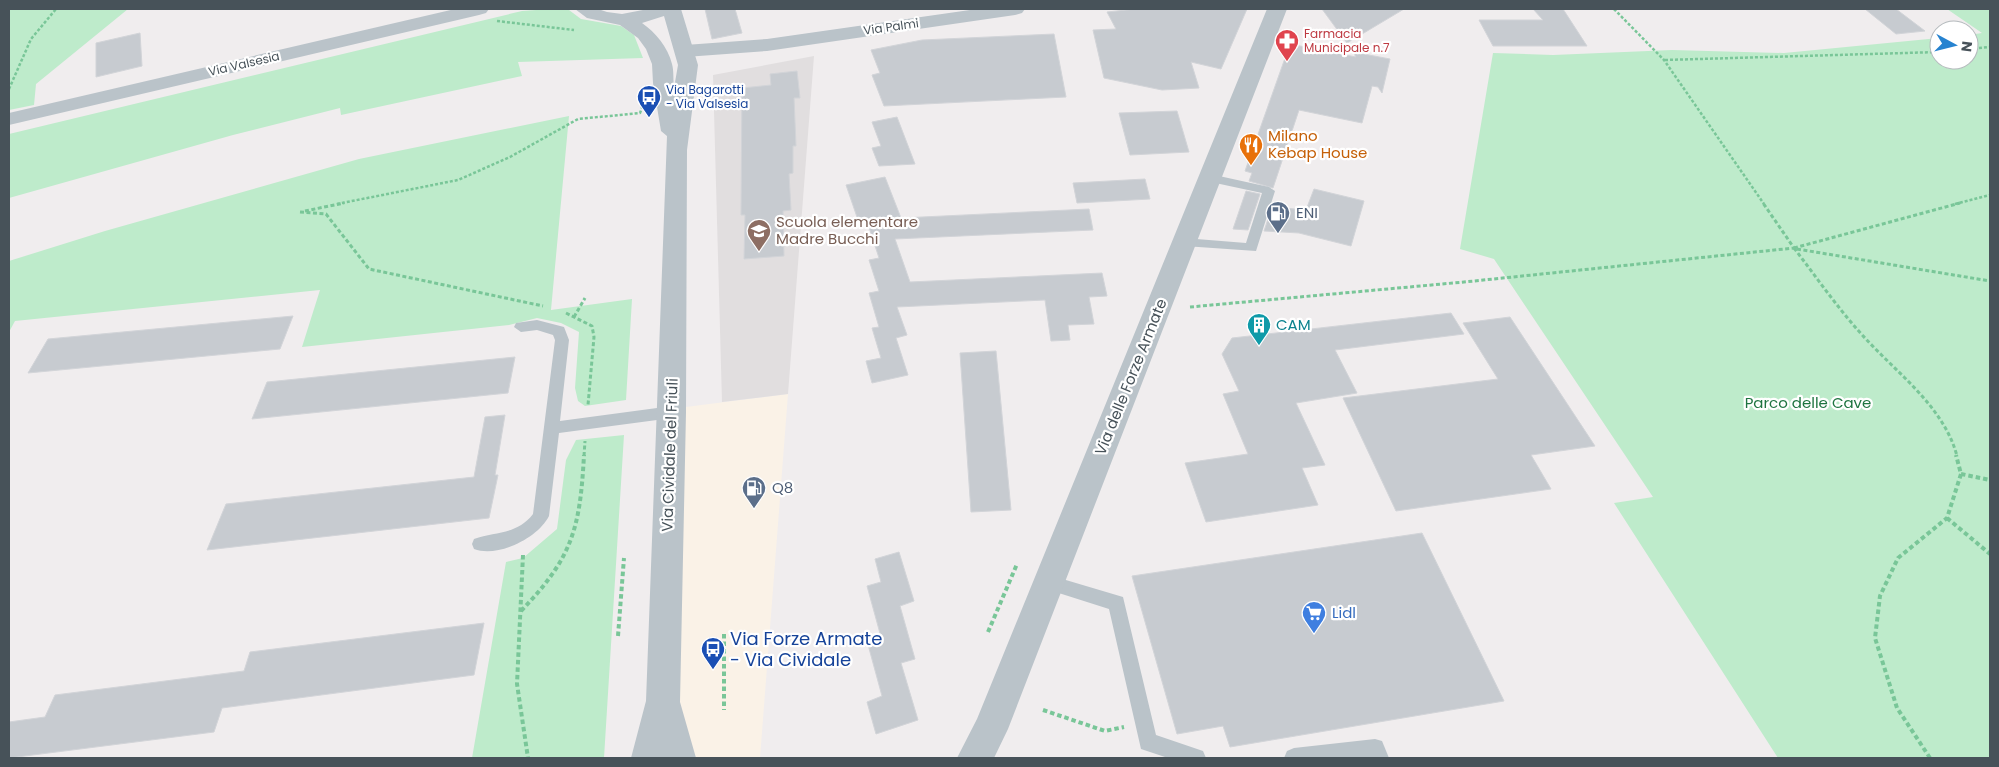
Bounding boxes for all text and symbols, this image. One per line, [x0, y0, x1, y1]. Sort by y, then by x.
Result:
street label: Via Palmi [862, 14, 920, 39]
north arrow [1929, 20, 1979, 70]
place label: Farmacia Municipale n.7 [1304, 25, 1390, 56]
pharmacy icon: Farmacia Municipale n.7 [1274, 28, 1300, 62]
text: N [1956, 40, 1977, 53]
street label: Via Valsesia [207, 47, 281, 80]
place label: Via Bagarotti - Via Valsesia [666, 81, 748, 112]
bus stop icon: Via Bagarotti - Via Valsesia [636, 84, 662, 118]
place label: Milano Kebap House [1268, 125, 1367, 163]
restaurant icon: Milano Kebap House [1238, 132, 1264, 166]
fuel station icon: ENI [1265, 200, 1291, 234]
place label: ENI [1296, 202, 1318, 223]
place label: Scuola elementare Madre Bucchi [776, 211, 918, 249]
school or university icon: Scuola elementare Madre Bucchi [746, 218, 772, 252]
street label: Via delle Forze Armate [1090, 295, 1172, 458]
building icon: CAM [1246, 312, 1272, 346]
place label: CAM [1276, 314, 1311, 335]
street label: Via Cividale del Friuli [656, 378, 683, 532]
park label: Parco delle Cave [1745, 392, 1871, 413]
fuel station icon: Q8 [741, 475, 767, 509]
place label: Q8 [772, 477, 793, 498]
supermarket icon: Lidl [1301, 600, 1327, 634]
place label: Lidl [1332, 602, 1356, 623]
place label: Via Forze Armate - Via Cividale [730, 626, 882, 672]
bus stop icon: Via Forze Armate - Via Cividale [700, 636, 726, 670]

